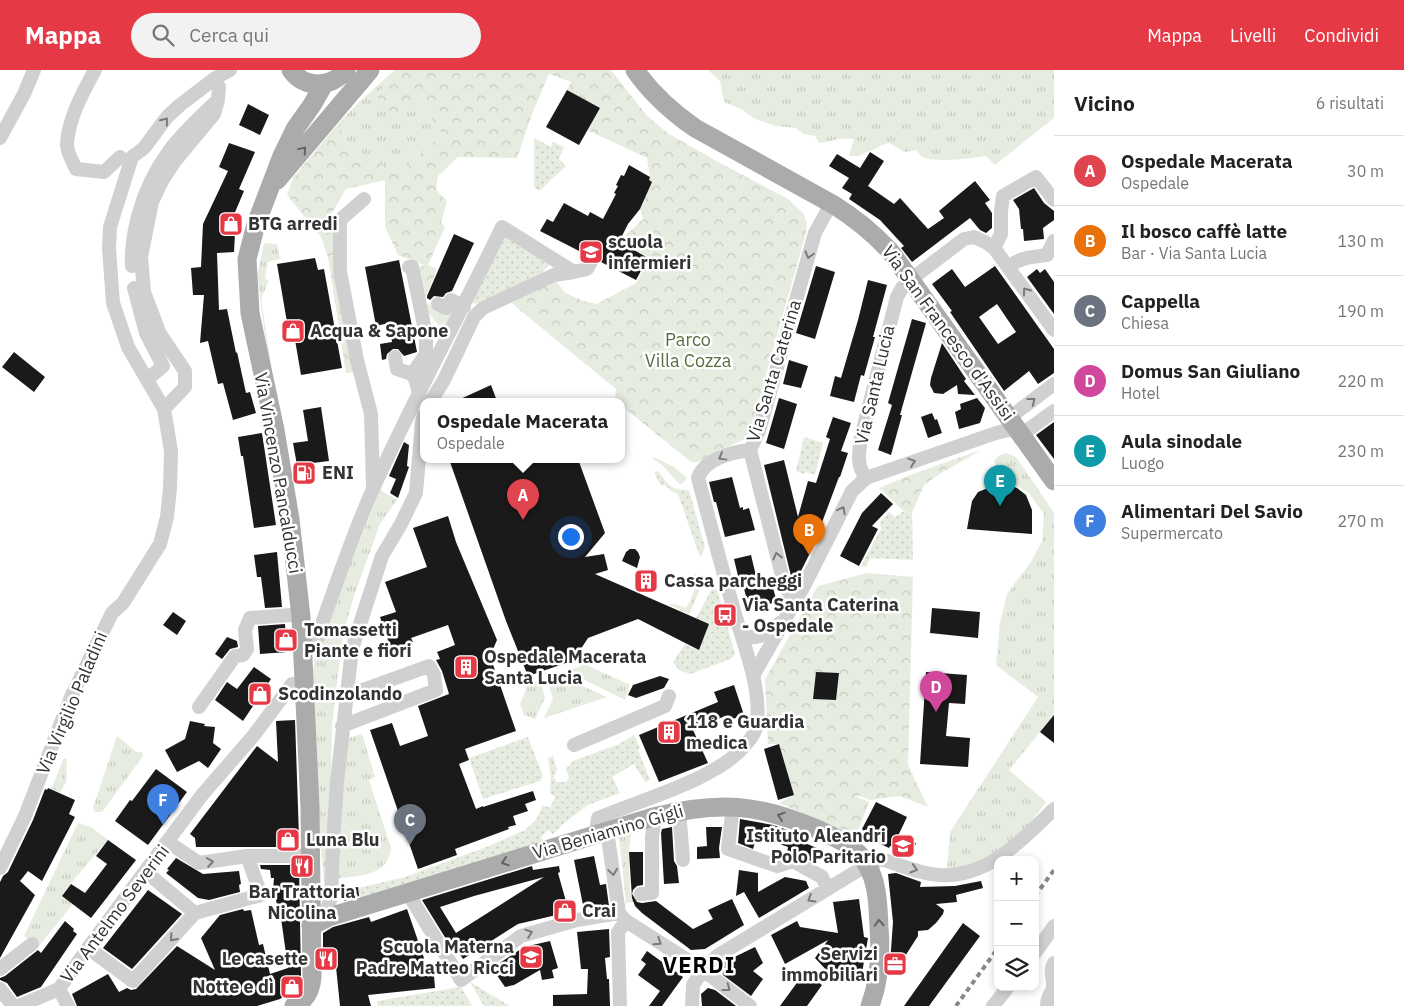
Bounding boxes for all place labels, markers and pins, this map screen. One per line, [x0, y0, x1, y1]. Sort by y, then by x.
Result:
shop icon: BTG arredi [218, 211, 244, 237]
place label: BTG arredi [248, 212, 338, 235]
place label: scuola infermieri [608, 230, 691, 274]
school or university icon: scuola infermieri [578, 239, 604, 265]
shop icon: Acqua & Sapone [280, 318, 306, 344]
place label: Acqua & Sapone [310, 319, 448, 342]
fuel station icon: ENI [291, 460, 317, 486]
place label: ENI [322, 461, 354, 484]
pin: E [984, 465, 1016, 506]
pin: A [507, 479, 539, 520]
pin: B [793, 514, 825, 555]
building icon: Cassa parcheggi [633, 568, 659, 594]
place label: Cassa parcheggi [664, 569, 802, 592]
place label: Via Santa Caterina - Ospedale [742, 593, 899, 637]
bus stop icon: Via Santa Caterina - Ospedale [712, 602, 738, 628]
place label: Tomassetti Piante e fiori [304, 618, 412, 662]
shop icon: Tomassetti Piante e fiori [273, 627, 299, 653]
place label: Ospedale Macerata Santa Lucia [484, 645, 647, 689]
building icon: Ospedale Macerata Santa Lucia [453, 654, 479, 680]
pin: D [920, 671, 952, 712]
shop icon: Scodinzolando [247, 681, 273, 707]
place label: Scodinzolando [278, 682, 402, 705]
place label: 118 e Guardia medica [686, 710, 804, 754]
building icon: 118 e Guardia medica [656, 719, 682, 745]
pin: F [147, 784, 179, 825]
pin: C [394, 804, 426, 845]
place label: Istituto Aleandri Polo Paritario [746, 824, 886, 868]
shop icon: Luna Blu [275, 827, 301, 853]
place label: Luna Blu [306, 828, 380, 851]
school or university icon: Istituto Aleandri Polo Paritario [890, 833, 916, 859]
restaurant icon: Bar Trattoria Nicolina [289, 853, 315, 879]
place label: Bar Trattoria Nicolina [248, 880, 356, 924]
shop icon: Crai [552, 898, 578, 924]
place label: Crai [582, 899, 616, 922]
place label: Scuola Materna Padre Matteo Ricci [356, 935, 514, 979]
place label: Servizi immobiliari [781, 942, 878, 986]
school or university icon: Scuola Materna Padre Matteo Ricci [518, 944, 544, 970]
restaurant icon: Le casette [313, 946, 339, 972]
place label: Le casette [222, 947, 308, 970]
office icon: Servizi immobiliari [882, 951, 908, 977]
shop icon: Notte e dì [279, 974, 305, 1000]
place label: Notte e dì [192, 975, 274, 998]

